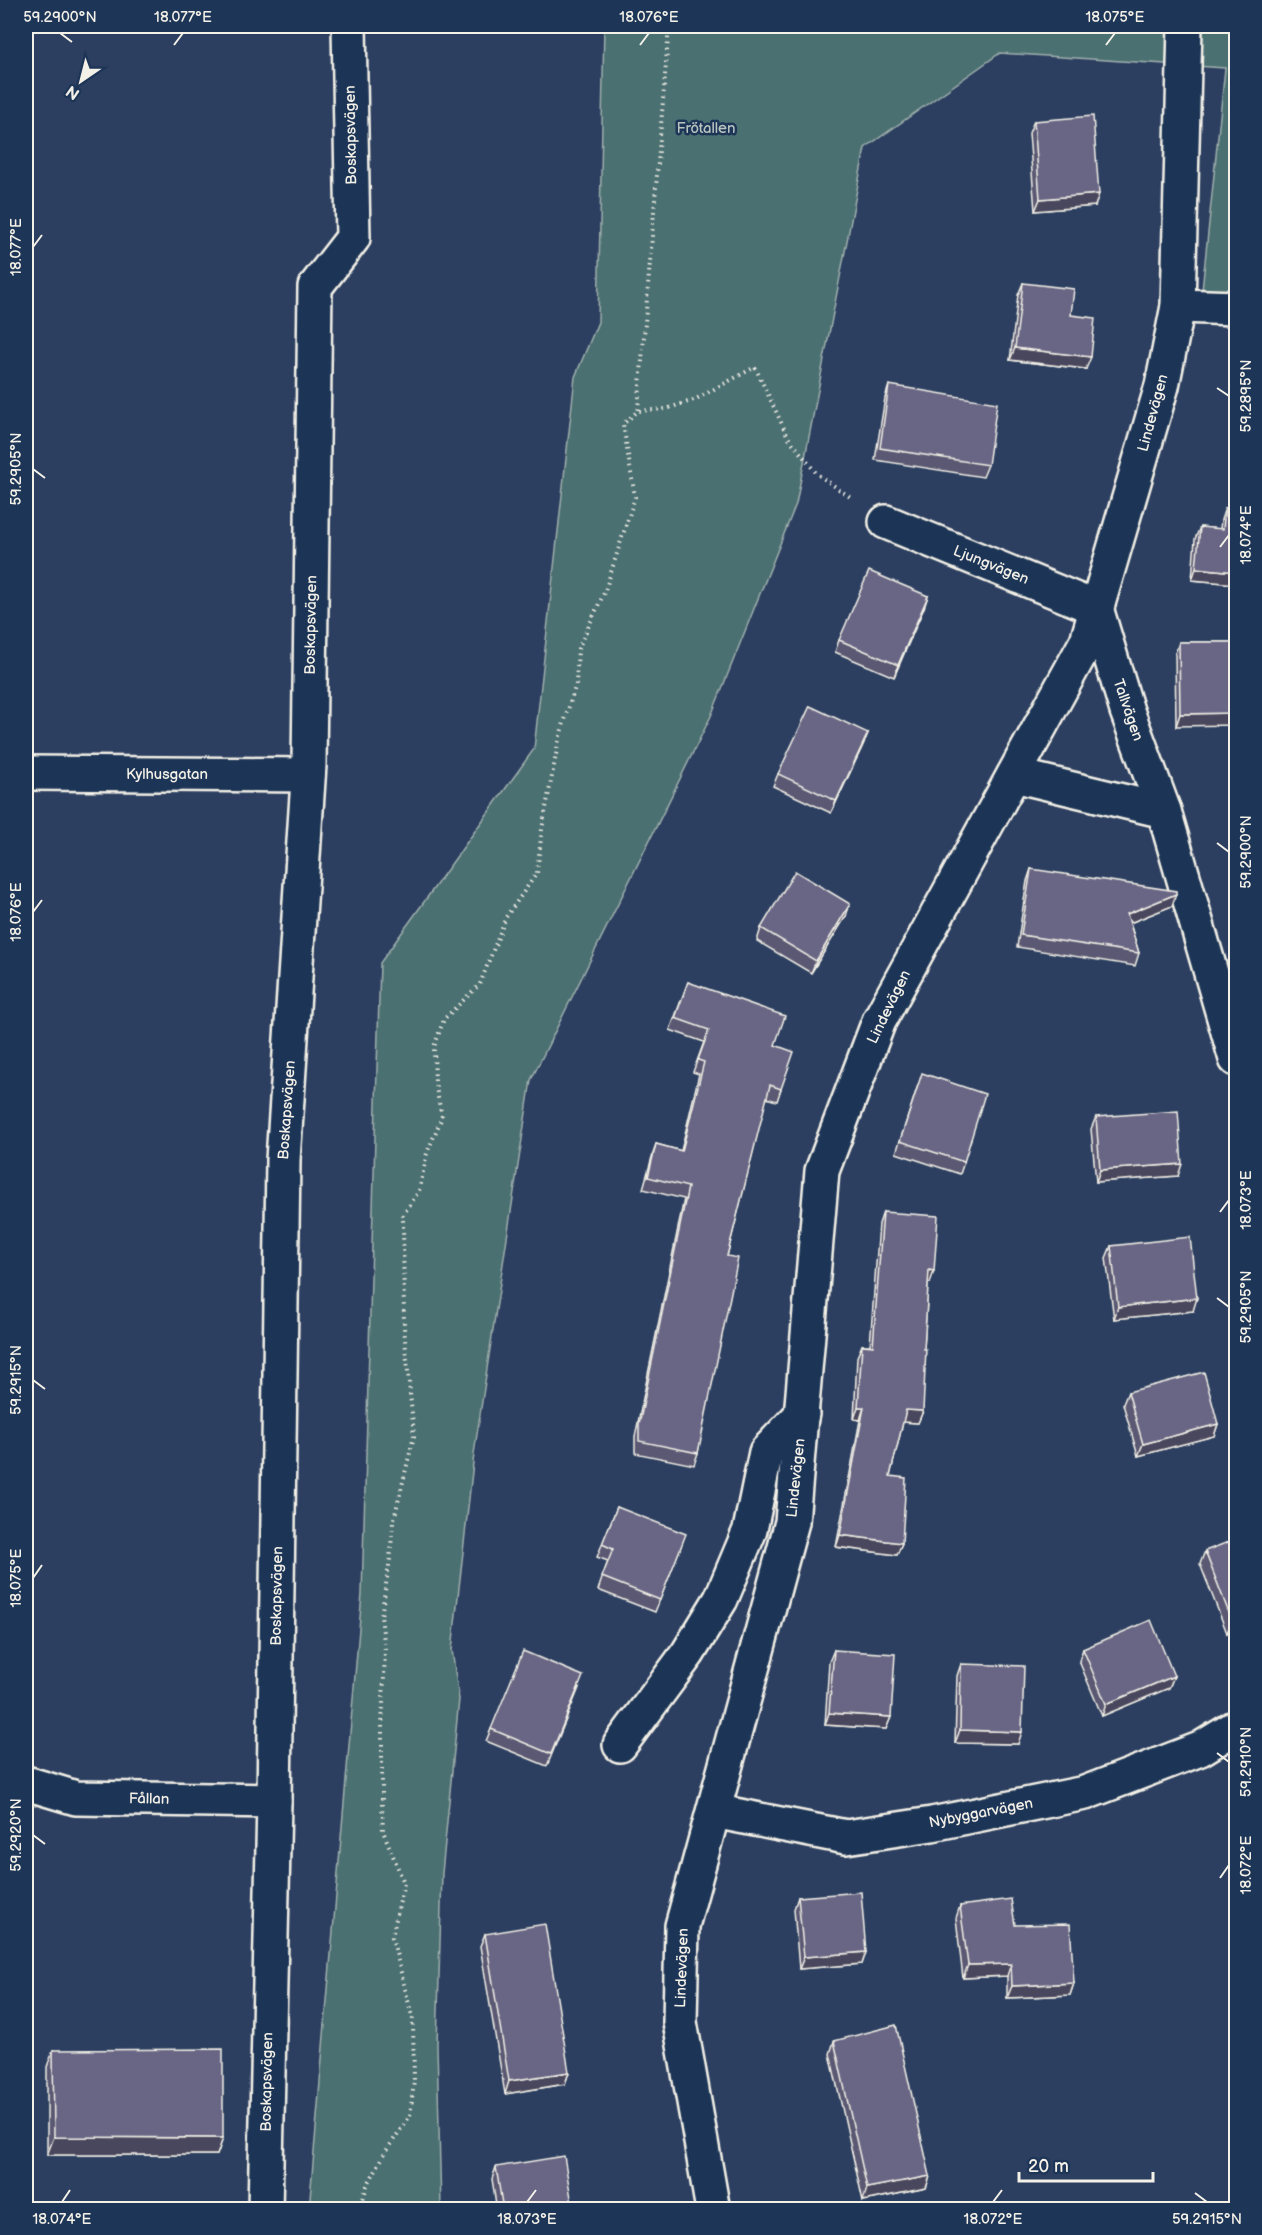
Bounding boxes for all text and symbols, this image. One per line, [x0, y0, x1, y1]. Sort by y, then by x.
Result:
text: 59.2900°N [23, 8, 97, 27]
text: 18.077°E [154, 8, 212, 27]
text: 18.076°E [619, 8, 679, 27]
text: 18.075°E [1086, 8, 1145, 27]
north arrow [51, 51, 111, 111]
text: N [63, 81, 84, 103]
street label: Boskapsvägen [341, 85, 361, 185]
park label: Frötallen [677, 119, 735, 138]
text: 18.077°E [7, 218, 26, 276]
text: 59.2895°N [1237, 359, 1256, 433]
street label: Lindevägen [1134, 372, 1172, 454]
text: 59.2905°N [7, 432, 26, 506]
text: 18.074°E [1237, 505, 1256, 565]
street label: Ljungvägen [950, 541, 1032, 589]
street label: Boskapsvägen [301, 575, 321, 675]
street label: Tallvägen [1109, 677, 1147, 743]
street label: Kylhusgatan [126, 765, 208, 784]
text: 59.2900°N [1237, 815, 1256, 889]
text: 18.076°E [7, 882, 26, 942]
street label: Lindevägen [863, 967, 915, 1047]
street label: Boskapsvägen [274, 1060, 300, 1160]
text: 18.073°E [1237, 1170, 1256, 1230]
text: 59.2905°N [1237, 1270, 1256, 1344]
text: 59.2915°N [7, 1345, 26, 1415]
street label: Lindevägen [782, 1437, 810, 1519]
street label: Boskapsvägen [267, 1546, 287, 1646]
text: 18.075°E [7, 1548, 26, 1607]
text: 59.2910°N [1237, 1727, 1256, 1797]
street label: Fållan [129, 1789, 169, 1809]
street label: Nybyggarvägen [927, 1794, 1035, 1832]
text: 59.2920°N [7, 1798, 26, 1872]
text: 18.072°E [1237, 1835, 1256, 1894]
street label: Lindevägen [671, 1928, 693, 2008]
street label: Boskapsvägen [257, 2032, 277, 2132]
scale bar [1019, 2145, 1152, 2183]
text: 20 m [1028, 2156, 1069, 2177]
text: 18.074°E [32, 2210, 92, 2229]
text: 18.073°E [497, 2210, 557, 2229]
text: 18.072°E [964, 2210, 1023, 2229]
text: 59.2915°N [1172, 2210, 1242, 2229]

